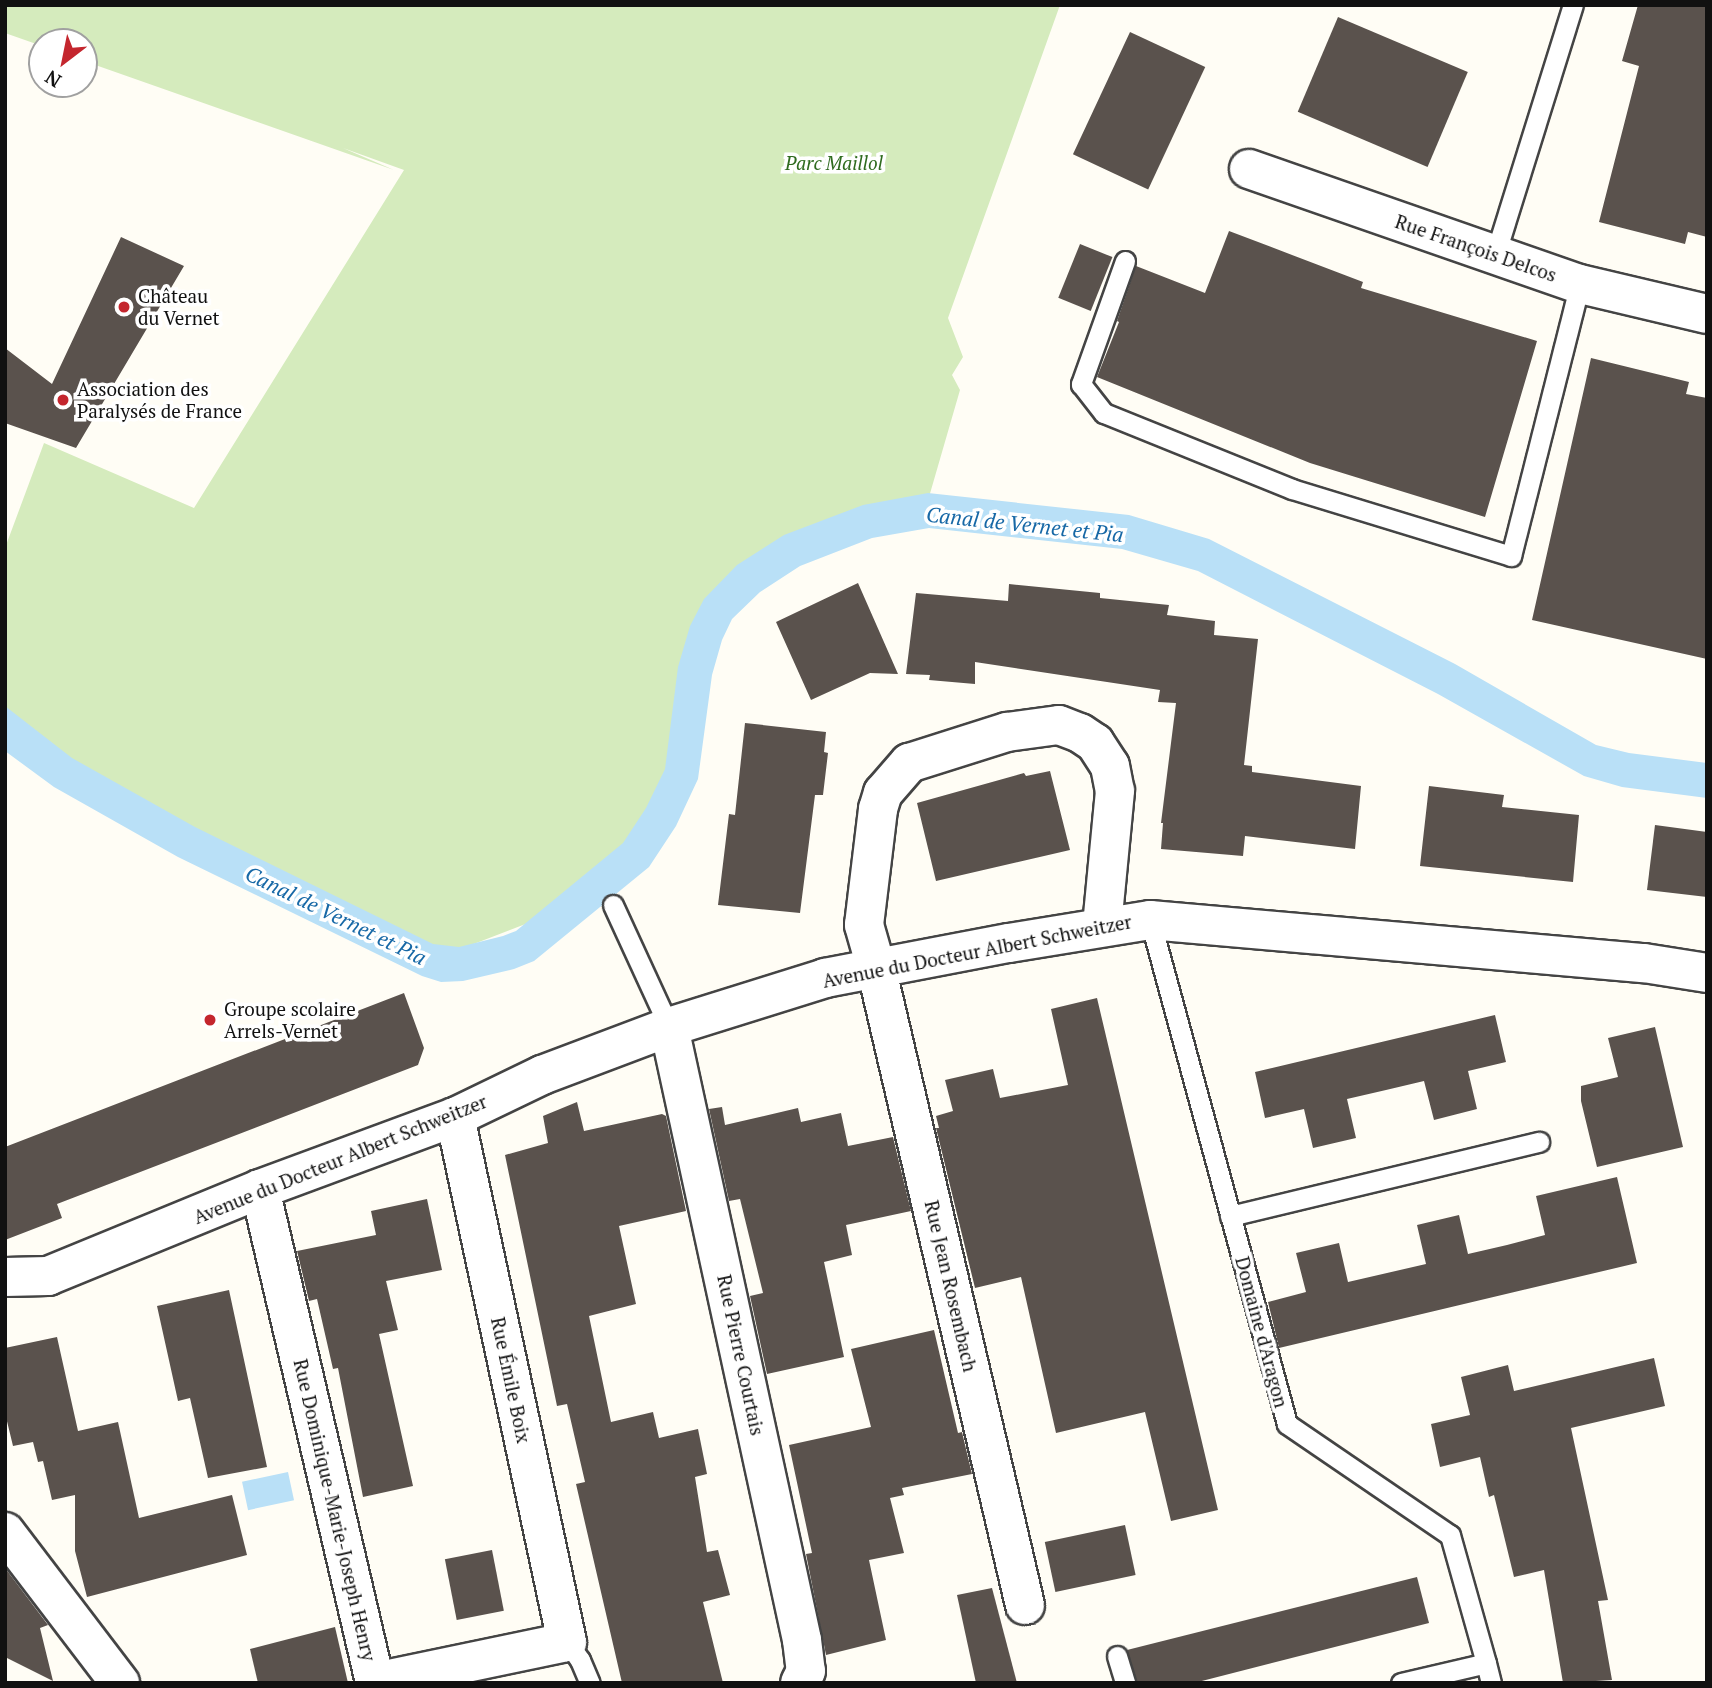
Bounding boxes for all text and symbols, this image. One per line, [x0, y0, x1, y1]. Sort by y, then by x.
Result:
north arrow [28, 28, 98, 98]
text: N [40, 65, 65, 94]
park label: Parc Maillol [785, 152, 883, 174]
street label: Rue François Delcos [1392, 210, 1560, 286]
place label: Château du Vernet [138, 285, 220, 329]
marker: Château du Vernet [116, 299, 132, 315]
place label: Association des Paralysés de France [77, 378, 242, 422]
marker: Association des Paralysés de France [55, 392, 71, 408]
water label: Canal de Vernet et Pia [925, 501, 1125, 547]
water label: Canal de Vernet et Pia [241, 860, 431, 970]
street label: Avenue du Docteur Albert Schweitzer [820, 910, 1134, 992]
place label: Groupe scolaire Arrels-Vernet [224, 998, 356, 1042]
marker: Groupe scolaire Arrels-Vernet [202, 1012, 218, 1028]
street label: Avenue du Docteur Albert Schweitzer [190, 1089, 490, 1229]
street label: Rue Jean Rosembach [920, 1198, 982, 1374]
street label: Domaine d'Aragon [1231, 1254, 1293, 1410]
street label: Rue Pierre Courtais [713, 1273, 769, 1437]
street label: Rue Émile Boix [487, 1315, 535, 1445]
street label: Rue Dominique-Marie-Joseph Henry [289, 1357, 381, 1663]

